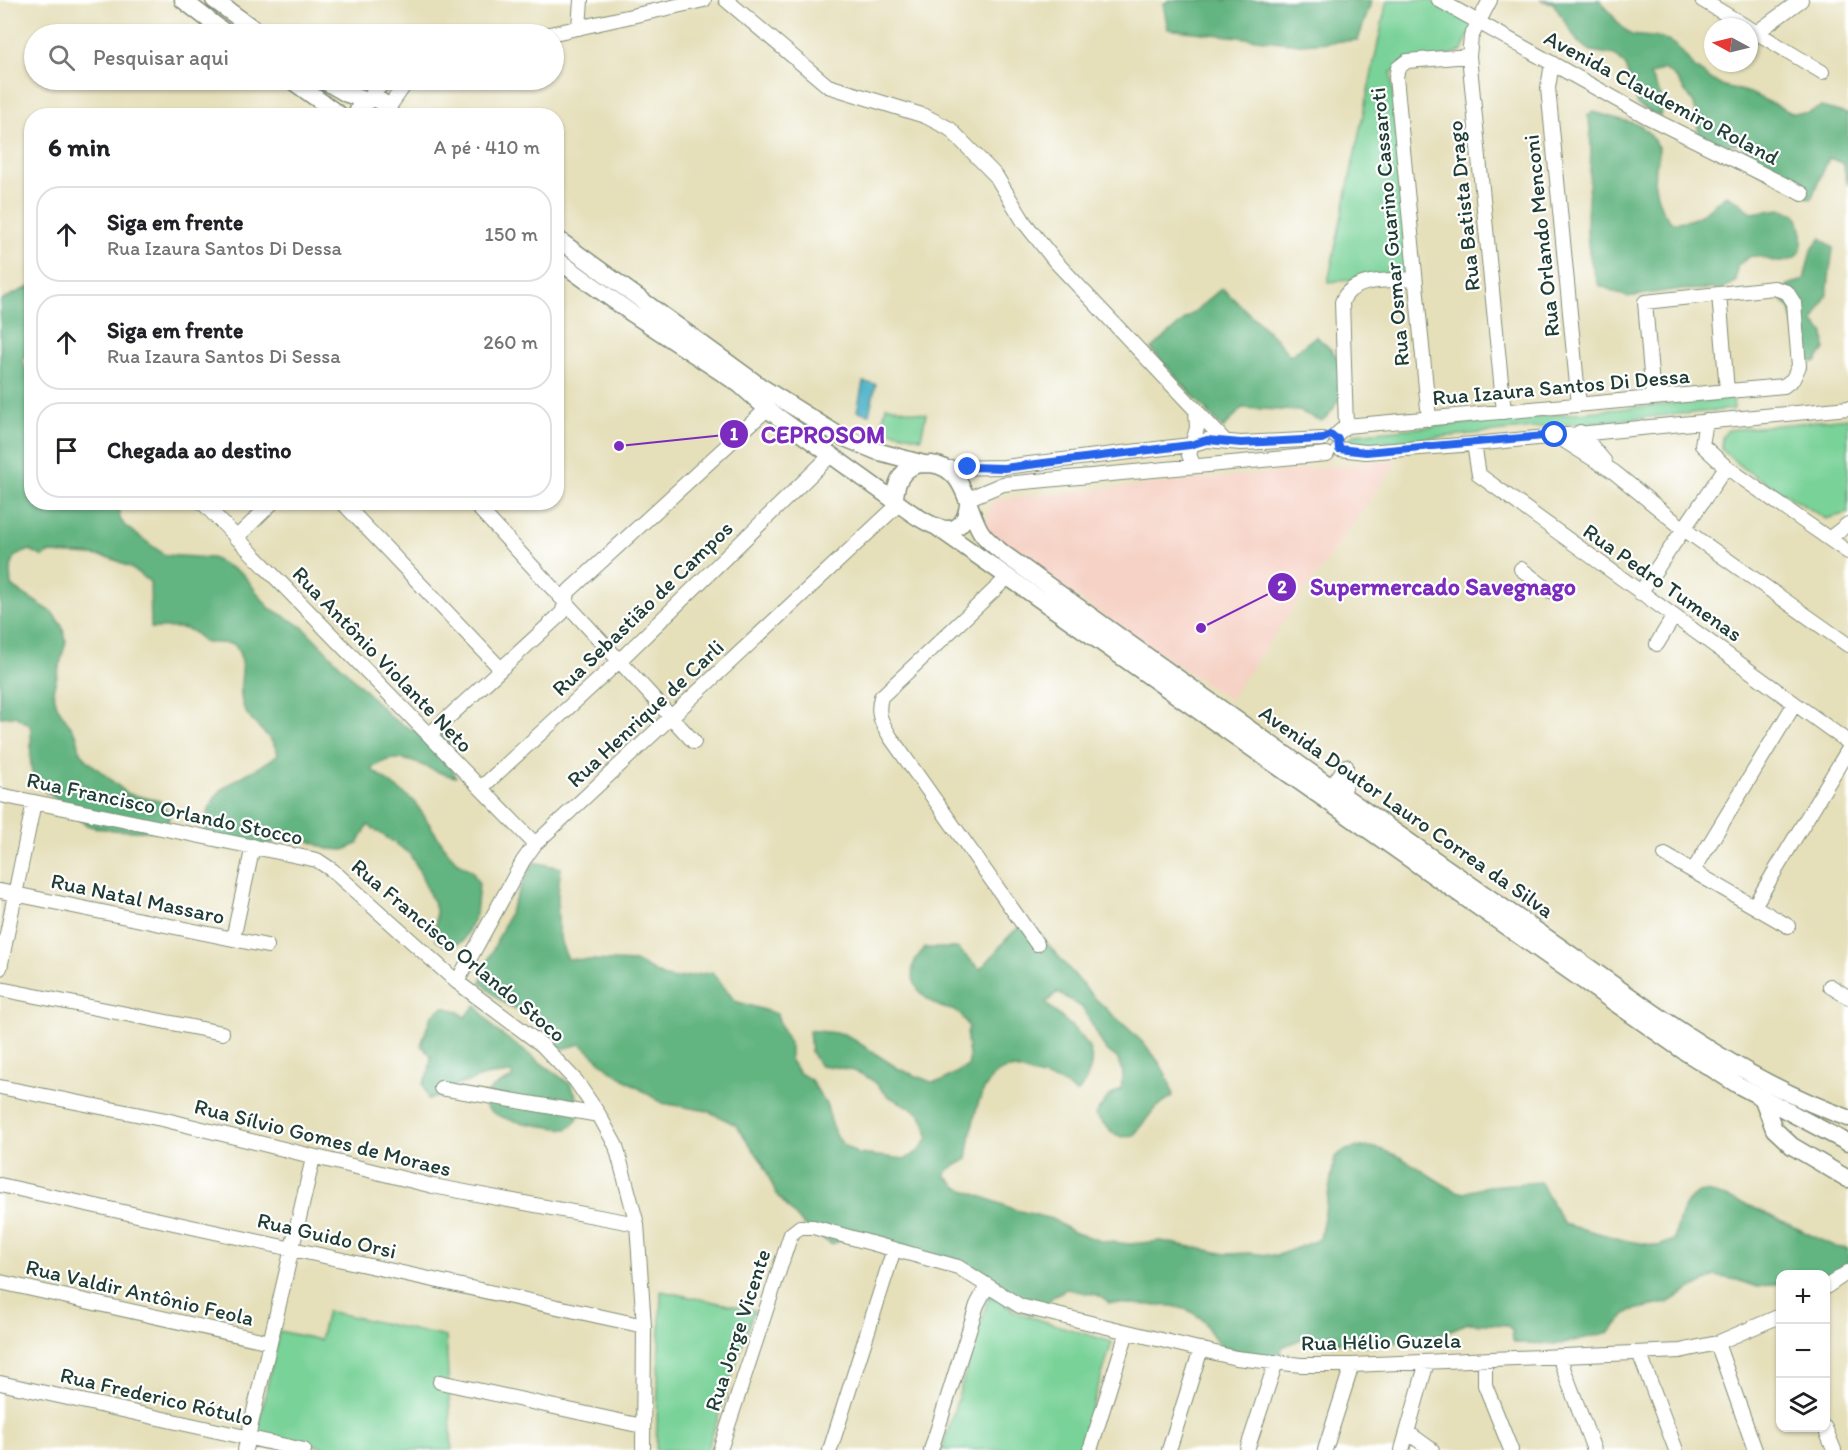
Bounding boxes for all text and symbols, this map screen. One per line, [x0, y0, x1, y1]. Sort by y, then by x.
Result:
north arrow [1704, 18, 1758, 72]
search box [24, 24, 564, 90]
street label: Avenida Claudemiro Roland [1540, 24, 1784, 171]
icon: search [45, 41, 78, 74]
text: Pesquisar aqui [93, 44, 229, 71]
street label: Rua Osmar Guarino Cassaroti [1364, 86, 1415, 367]
street label: Rua Batista Drago [1441, 119, 1486, 293]
text: 6 min [48, 131, 110, 163]
street label: Rua Orlando Menconi [1517, 133, 1566, 339]
text: A pé · 410 m [434, 135, 540, 159]
text: Siga em frente [107, 209, 243, 236]
icon: ahead [50, 218, 83, 251]
text: 150 m [485, 222, 538, 246]
text: Rua Izaura Santos Di Dessa [107, 236, 342, 260]
text: Siga em frente [107, 317, 243, 344]
icon: ahead [50, 326, 83, 359]
text: 260 m [483, 330, 538, 354]
text: Rua Izaura Santos Di Sessa [107, 344, 341, 368]
street label: Rua Izaura Santos Di Dessa [1431, 362, 1692, 411]
callout: CEPROSOM [719, 413, 898, 455]
text: CEPROSOM [761, 420, 885, 449]
route start [1541, 421, 1567, 447]
text: 1 [730, 423, 739, 445]
icon: arrive [50, 434, 83, 467]
text: Chegada ao destino [107, 437, 291, 464]
route end [954, 453, 980, 479]
street label: Rua Sebastião de Campos [546, 515, 738, 702]
street label: Rua Pedro Tumenas [1578, 517, 1748, 647]
street label: Rua Antônio Violante Neto [287, 561, 479, 758]
callout: Supermercado Savegnago [1267, 566, 1588, 608]
text: Supermercado Savegnago [1310, 572, 1576, 602]
text: 2 [1277, 576, 1287, 598]
street label: Rua Henrique de Carli [561, 634, 729, 793]
street label: Avenida Doutor Lauro Correa da Silva [1254, 699, 1560, 924]
street label: Rua Francisco Orlando Stocco [24, 766, 306, 851]
street label: Rua Francisco Orlando Stoco [346, 853, 571, 1048]
street label: Rua Natal Massaro [48, 867, 227, 930]
street label: Rua Sílvio Gomes de Moraes [192, 1092, 454, 1182]
street label: Rua Guido Orsi [255, 1206, 399, 1265]
street label: Rua Jorge Vicente [699, 1246, 776, 1414]
street label: Rua Valdir Antônio Feola [23, 1253, 257, 1332]
map controls [1776, 1270, 1830, 1432]
button: + [1776, 1270, 1830, 1324]
button: − [1776, 1324, 1830, 1378]
street label: Rua Hélio Guzela [1301, 1327, 1462, 1356]
street label: Rua Frederico Rótulo [58, 1361, 256, 1432]
button: layers [1776, 1378, 1830, 1432]

